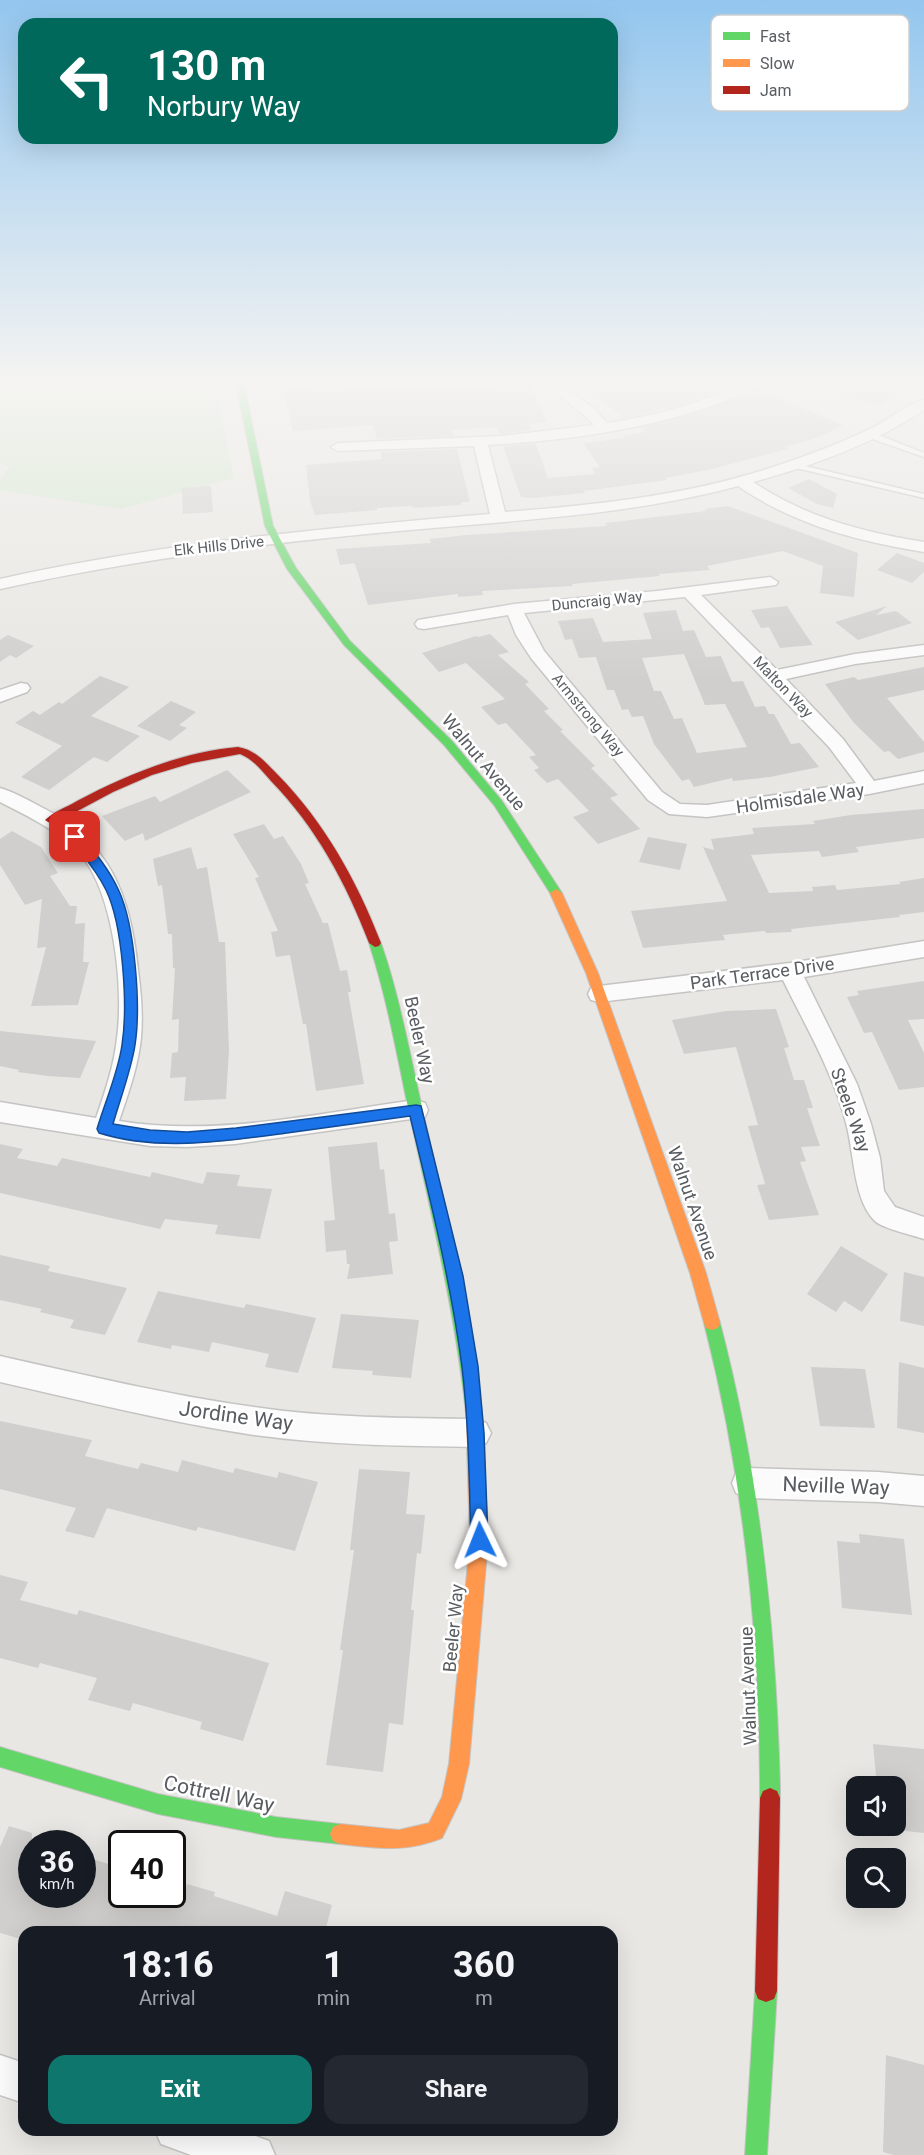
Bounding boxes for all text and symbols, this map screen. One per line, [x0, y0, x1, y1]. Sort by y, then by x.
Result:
legend [711, 15, 909, 111]
text: Fast [760, 27, 791, 46]
text: 130 m [147, 41, 266, 90]
icon: left [48, 42, 126, 120]
text: Slow [760, 54, 795, 73]
text: Jam [760, 81, 792, 100]
text: Norbury Way [147, 91, 301, 123]
street label: Elk Hills Drive [173, 532, 265, 560]
street label: Duncraig Way [551, 587, 643, 615]
street label: Malton Way [749, 653, 817, 721]
street label: Armstrong Way [548, 670, 628, 760]
street label: Walnut Avenue [438, 710, 530, 814]
street label: Holmisdale Way [735, 779, 866, 817]
pin [49, 811, 100, 862]
icon: arrive [58, 820, 91, 853]
street label: Park Terrace Drive [689, 952, 835, 994]
street label: Beeler Way [401, 994, 440, 1086]
street label: Steele Way [827, 1065, 875, 1155]
street label: Walnut Avenue [664, 1143, 722, 1263]
street label: Jordine Way [177, 1396, 295, 1436]
street label: Neville Way [782, 1472, 890, 1500]
position arrow [448, 1508, 512, 1572]
street label: Beeler Way [439, 1582, 467, 1673]
street label: Walnut Avenue [735, 1626, 761, 1746]
street label: Cottrell Way [162, 1771, 277, 1817]
map controls [846, 1776, 906, 1908]
button: sound [846, 1776, 906, 1836]
speed limit sign: 40 [108, 1830, 186, 1908]
text: 36 [40, 1844, 74, 1879]
button: search [846, 1848, 906, 1908]
text: km/h [39, 1875, 75, 1893]
text: 18:16 [121, 1944, 214, 1986]
text: 1 [323, 1944, 344, 1986]
text: 360 [453, 1944, 515, 1986]
text: Arrival [139, 1986, 196, 2010]
text: min [317, 1986, 350, 2010]
text: m [475, 1986, 493, 2010]
button: Exit [48, 2055, 312, 2124]
button: Share [324, 2055, 588, 2124]

